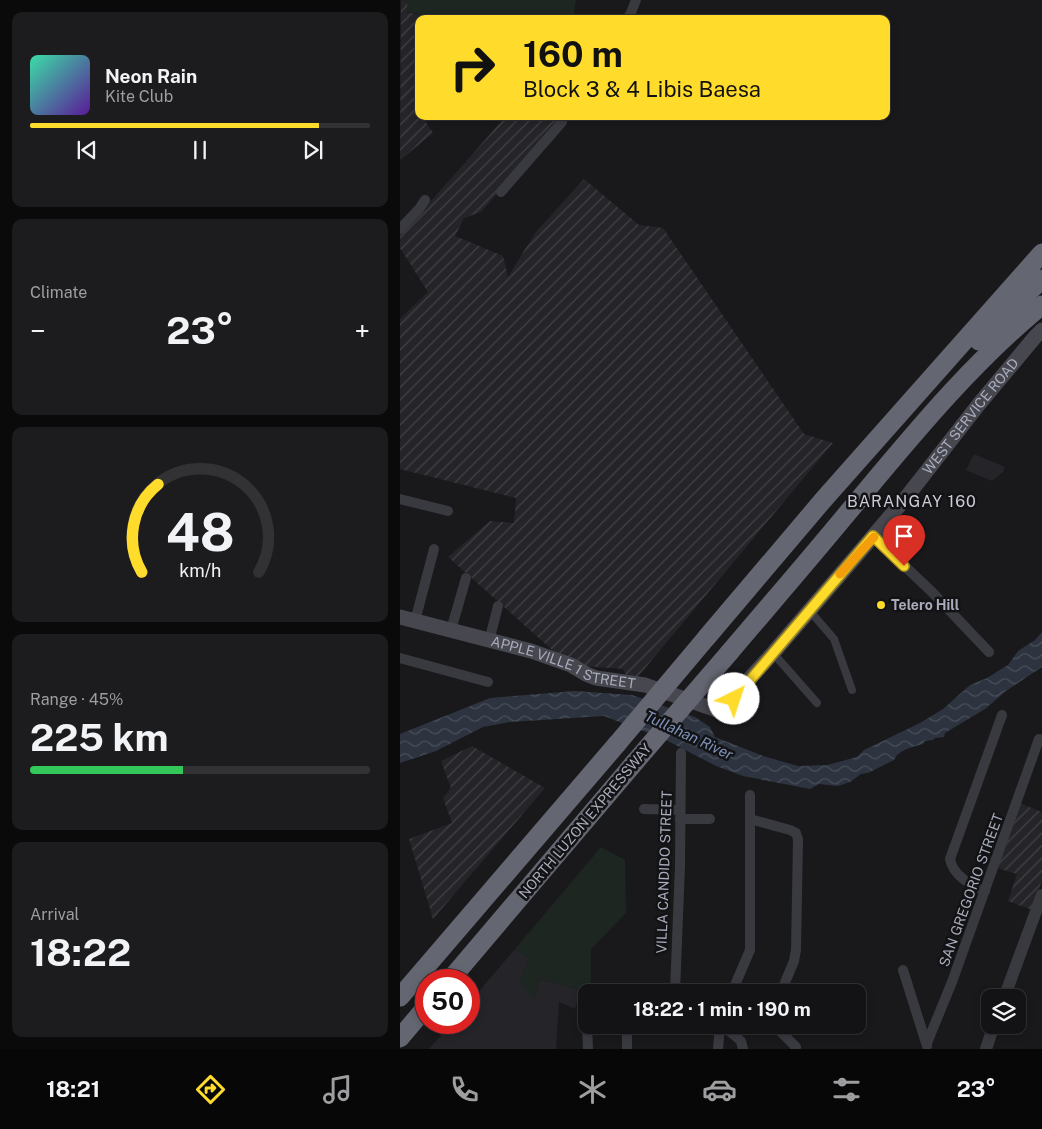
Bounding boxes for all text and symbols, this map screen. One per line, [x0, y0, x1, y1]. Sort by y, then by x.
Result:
text: 160 m [523, 34, 623, 75]
icon: right [440, 35, 505, 100]
text: Neon Rain [105, 65, 197, 87]
text: Block 3 & 4 Libis Baesa [523, 76, 761, 102]
text: Kite Club [105, 87, 173, 106]
icon: previous [73, 136, 101, 164]
icon: pause [186, 136, 214, 164]
icon: next [299, 136, 327, 164]
text: Climate [30, 283, 87, 302]
text: 23° [166, 308, 234, 353]
text: − [30, 314, 46, 347]
text: + [354, 314, 370, 347]
street label: WEST SERVICE ROAD [919, 355, 1022, 477]
district label: BARANGAY 160 [847, 492, 977, 511]
text: 48 [165, 502, 235, 563]
pin [883, 515, 925, 566]
icon: arrive [890, 522, 918, 550]
text: km/h [179, 560, 221, 581]
place label: Telero Hill [891, 597, 960, 613]
marker: Telero Hill [875, 599, 887, 611]
street label: APPLE VILLE 1 STREET [489, 633, 636, 692]
position arrow [707, 672, 759, 724]
text: Range · 45% [30, 690, 123, 709]
water label: Tullahan River [642, 707, 736, 763]
text: 225 km [30, 715, 169, 760]
street label: NORTH LUZON EXPRESSWAY [516, 740, 655, 902]
street label: VILLA CANDIDO STREET [653, 790, 675, 954]
street label: SAN GREGORIO STREET [936, 811, 1006, 969]
text: Arrival [30, 905, 79, 924]
text: 18:22 [30, 930, 131, 975]
speed limit sign: 50 [415, 969, 480, 1034]
map controls [981, 989, 1026, 1034]
button: layers [981, 989, 1026, 1034]
text: 18:22 · 1 min · 190 m [633, 998, 811, 1020]
icon: directions [193, 1072, 228, 1107]
icon: music [320, 1072, 355, 1107]
icon: phone [447, 1072, 482, 1107]
icon: climate [575, 1072, 610, 1107]
icon: car [702, 1072, 737, 1107]
icon: filters [829, 1072, 864, 1107]
text: 18:21 [46, 1076, 100, 1102]
text: 23° [957, 1076, 996, 1102]

